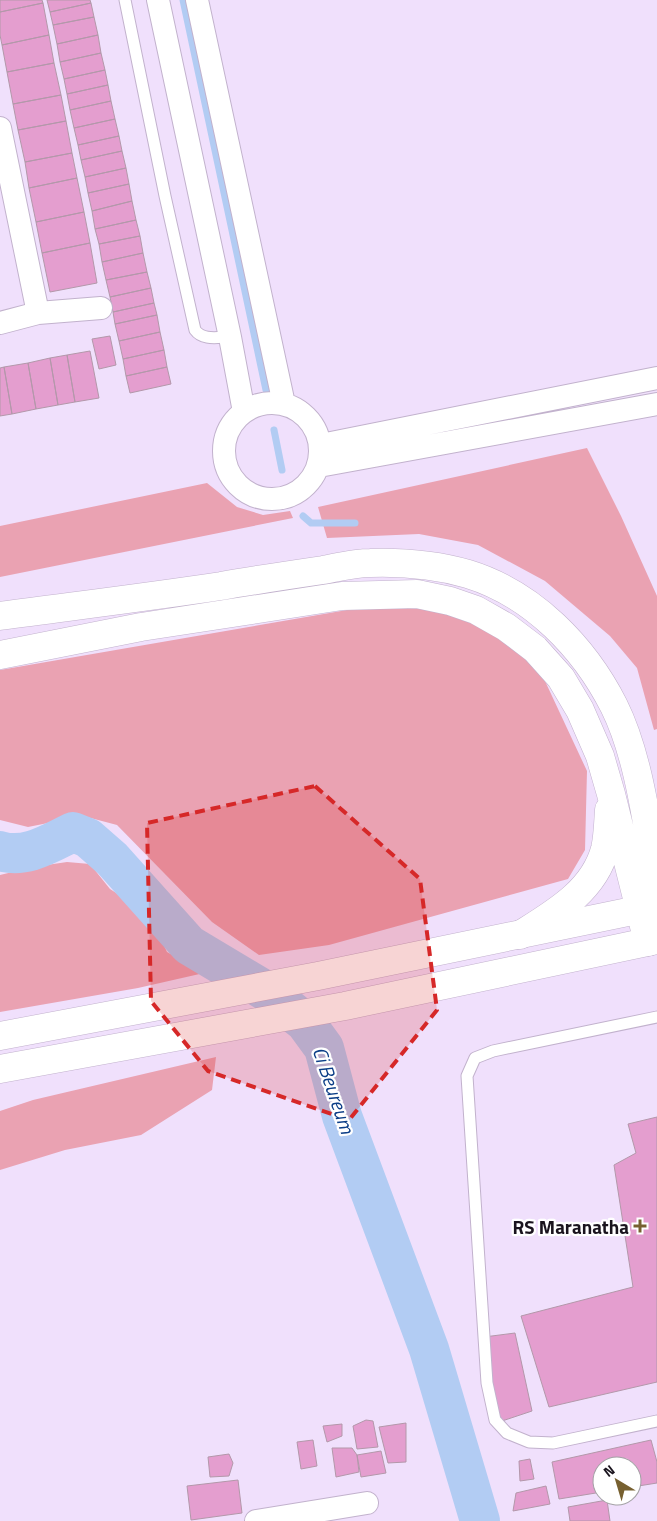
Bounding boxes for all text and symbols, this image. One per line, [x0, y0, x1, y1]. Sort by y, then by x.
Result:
water label: Ci Beureum [305, 1042, 363, 1138]
place label: RS Maranatha [513, 1212, 629, 1241]
marker: RS Maranatha [633, 1219, 647, 1233]
north arrow [592, 1456, 642, 1506]
text: N [598, 1459, 619, 1482]

